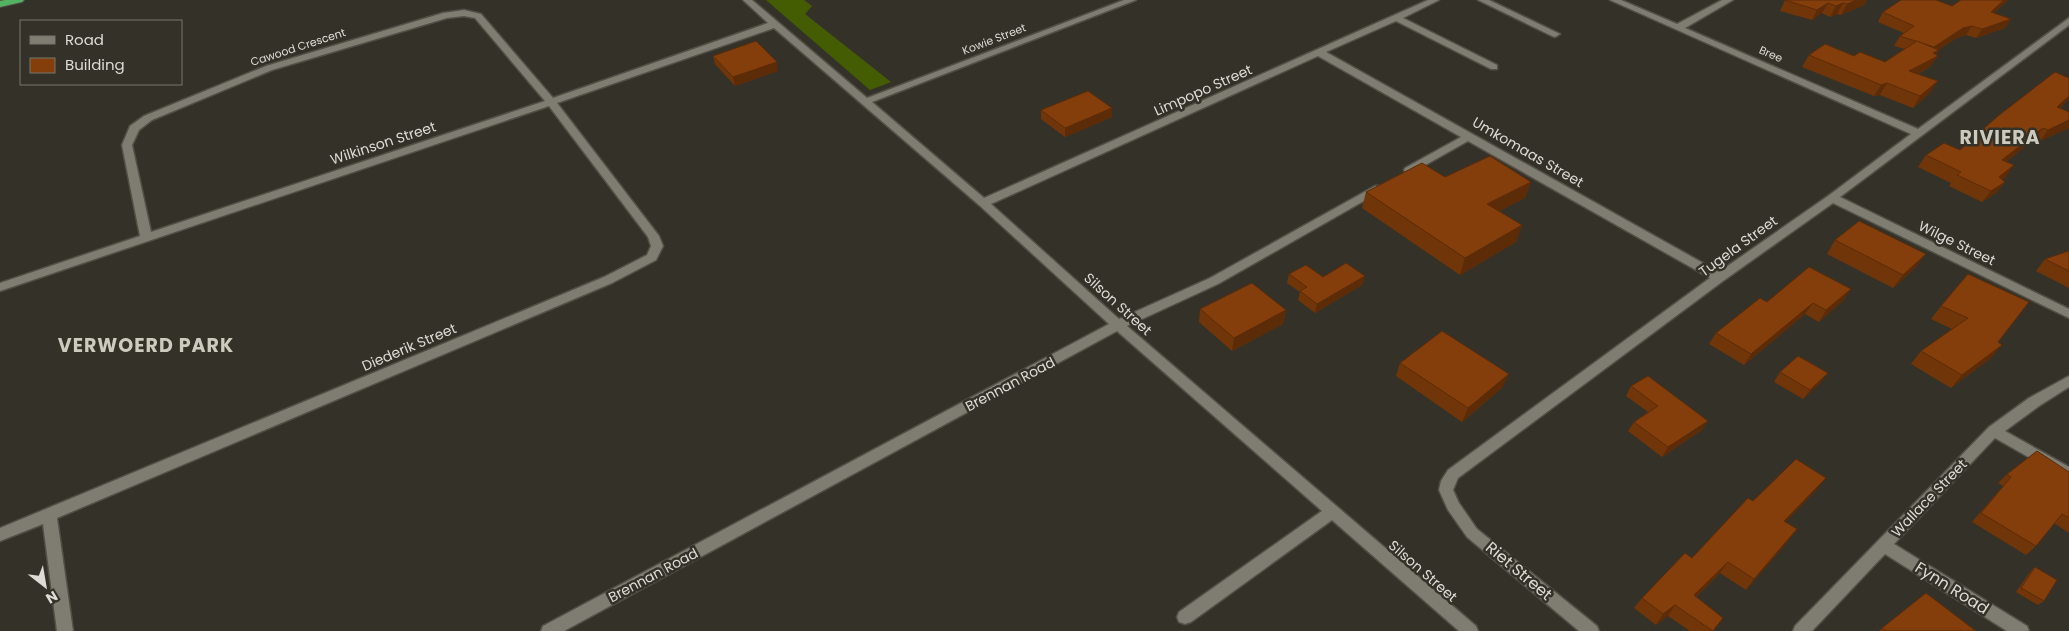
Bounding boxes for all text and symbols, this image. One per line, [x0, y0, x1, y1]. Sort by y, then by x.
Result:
street label: Kowie Street [960, 19, 1028, 59]
legend [20, 20, 182, 85]
street label: Cawood Crescent [248, 24, 348, 70]
text: Road [65, 29, 104, 50]
street label: Bree [1757, 42, 1786, 66]
text: Building [65, 54, 125, 75]
street label: Limpopo Street [1151, 59, 1255, 121]
street label: Umkomaas Street [1469, 112, 1587, 192]
street label: Wilkinson Street [328, 116, 438, 170]
district label: RIVIERA [1959, 124, 2041, 151]
street label: Tugela Street [1695, 211, 1781, 281]
street label: Wilge Street [1915, 216, 1999, 270]
street label: Silson Street [1080, 268, 1156, 340]
street label: Diederik Street [359, 318, 459, 376]
district label: VERWOERD PARK [58, 332, 234, 359]
street label: Brennan Road [962, 352, 1058, 416]
street label: Wallace Street [1887, 455, 1971, 541]
street label: Silson Street [1384, 536, 1462, 606]
street label: Riet Street [1481, 536, 1557, 606]
street label: Brennan Road [605, 543, 701, 607]
street label: Fynn Road [1911, 556, 1993, 620]
north arrow [20, 561, 70, 611]
text: N [42, 586, 61, 608]

